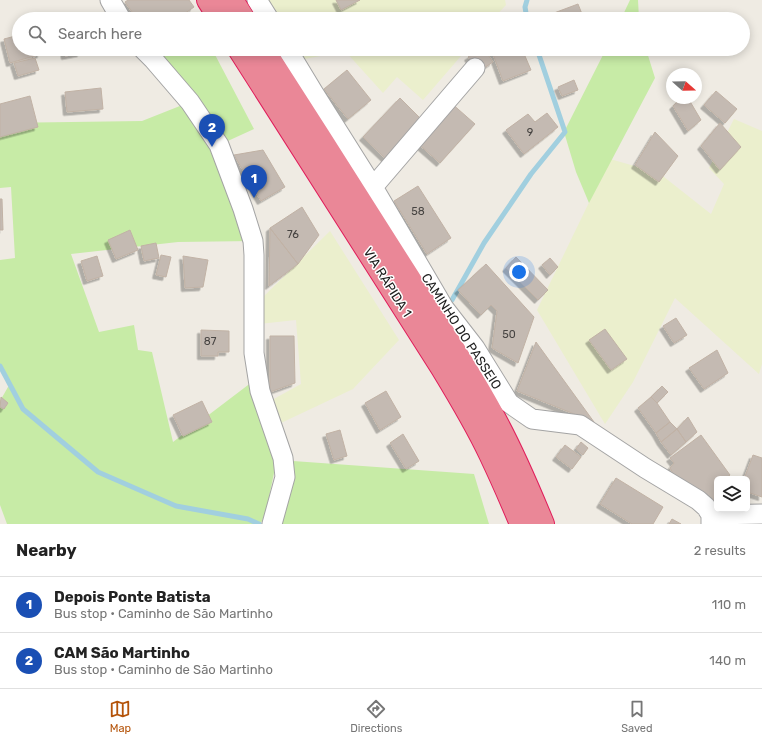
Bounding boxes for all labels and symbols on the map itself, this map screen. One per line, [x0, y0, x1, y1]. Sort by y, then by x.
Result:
north arrow [666, 68, 702, 104]
pin: 2 [199, 114, 225, 147]
house number: 9 [527, 126, 533, 139]
pin: 1 [241, 165, 267, 198]
house number: 58 [411, 205, 425, 218]
house number: 76 [287, 228, 299, 241]
street label: VIA RÁPIDA 1 [360, 245, 415, 320]
your location [509, 262, 529, 282]
street label: CAMINHO DO PASSEIO [418, 270, 505, 392]
house number: 50 [502, 328, 516, 341]
house number: 87 [204, 335, 217, 348]

